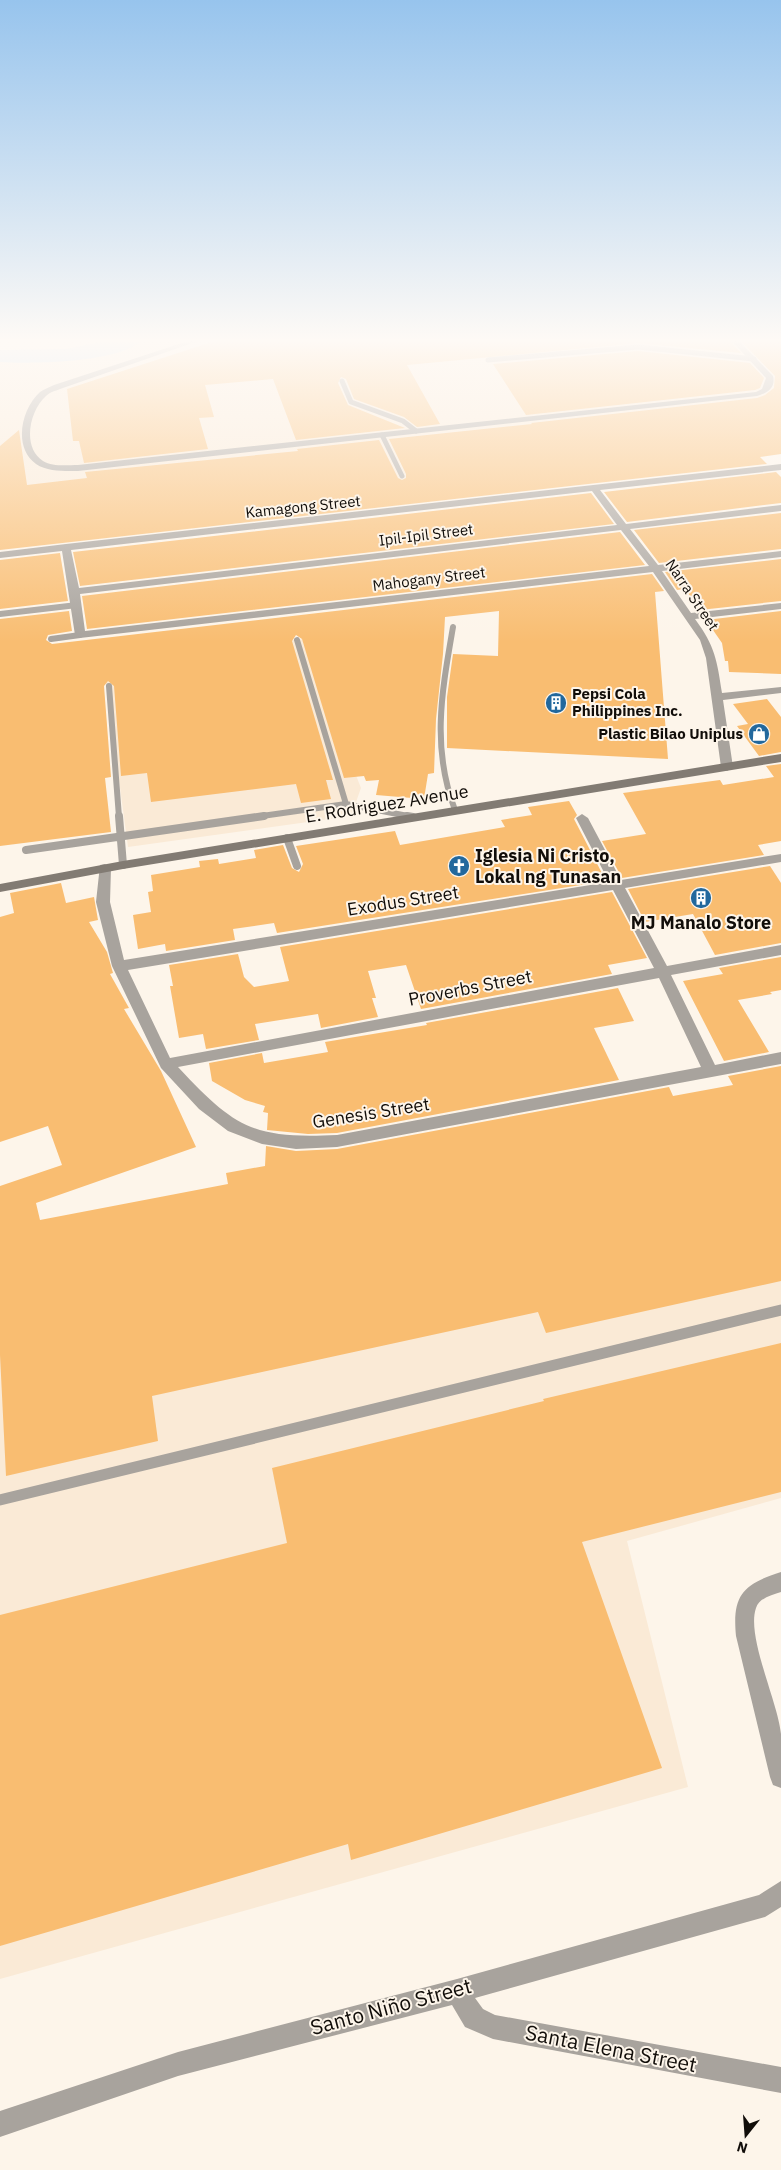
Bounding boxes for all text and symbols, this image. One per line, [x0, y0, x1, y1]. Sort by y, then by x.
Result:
street label: Kamagong Street [244, 491, 362, 522]
street label: Ipil-Ipil Street [378, 519, 474, 550]
street label: Narra Street [662, 555, 723, 634]
street label: Mahogany Street [371, 562, 486, 595]
place label: Pepsi Cola Philippines Inc. [572, 684, 683, 720]
building icon: Pepsi Cola Philippines Inc. [544, 691, 568, 715]
shop icon: Plastic Bilao Uniplus [747, 722, 771, 746]
place label: Plastic Bilao Uniplus [598, 724, 743, 743]
street label: E. Rodriguez Avenue [304, 779, 470, 828]
place label: Iglesia Ni Cristo, Lokal ng Tunasan [475, 844, 621, 888]
church icon: Iglesia Ni Cristo, Lokal ng Tunasan [447, 854, 471, 878]
street label: Exodus Street [346, 880, 460, 921]
building icon: MJ Manalo Store [689, 886, 713, 910]
place label: MJ Manalo Store [631, 911, 771, 934]
street label: Proverbs Street [406, 964, 534, 1011]
street label: Genesis Street [311, 1092, 431, 1133]
street label: Santo Niño Street [307, 1971, 474, 2041]
street label: Santa Elena Street [523, 2018, 699, 2078]
north arrow [721, 2110, 771, 2160]
text: N [735, 2137, 750, 2158]

